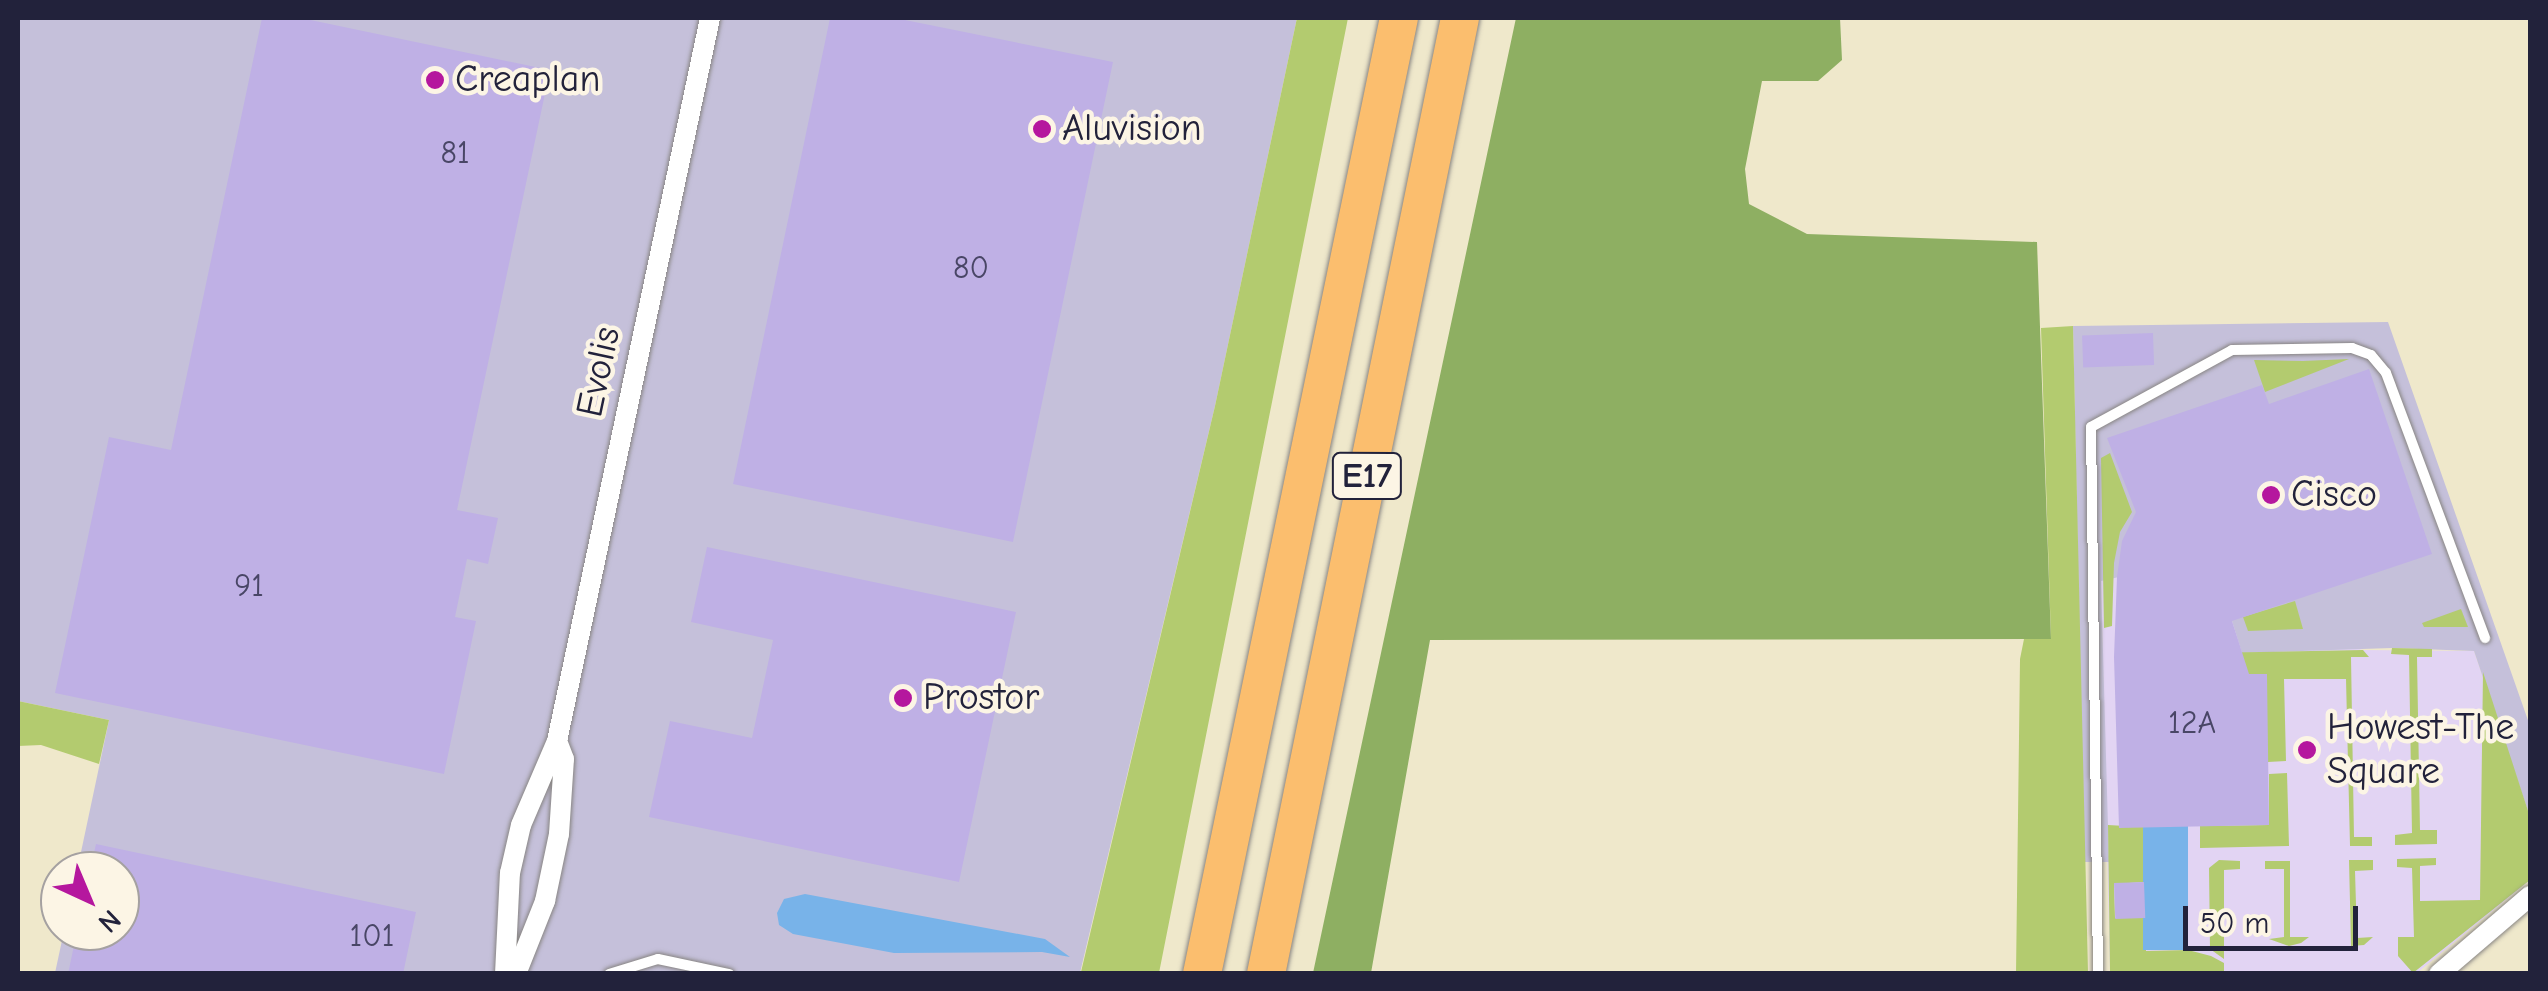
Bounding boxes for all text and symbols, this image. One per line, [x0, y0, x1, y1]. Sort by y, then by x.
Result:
place label: Creaplan [455, 57, 600, 103]
marker: Creaplan [424, 69, 446, 91]
place label: Aluvision [1062, 106, 1202, 152]
marker: Aluvision [1031, 118, 1053, 140]
house number: 81 [440, 134, 470, 172]
house number: 80 [953, 249, 989, 287]
street label: Evolis [567, 323, 631, 421]
road number: E17 [1330, 446, 1404, 506]
place label: Cisco [2291, 472, 2377, 518]
marker: Cisco [2260, 484, 2282, 506]
house number: 91 [234, 567, 264, 605]
place label: Prostor [923, 675, 1039, 721]
marker: Prostor [892, 687, 914, 709]
house number: 12A [2168, 704, 2216, 742]
place label: Howest-The Square [2327, 705, 2514, 794]
marker: Howest-The Square [2296, 739, 2318, 761]
north arrow [40, 851, 140, 951]
scale bar [2188, 886, 2363, 948]
text: N [92, 903, 127, 939]
text: 50 m [2200, 906, 2269, 941]
house number: 101 [350, 917, 394, 955]

